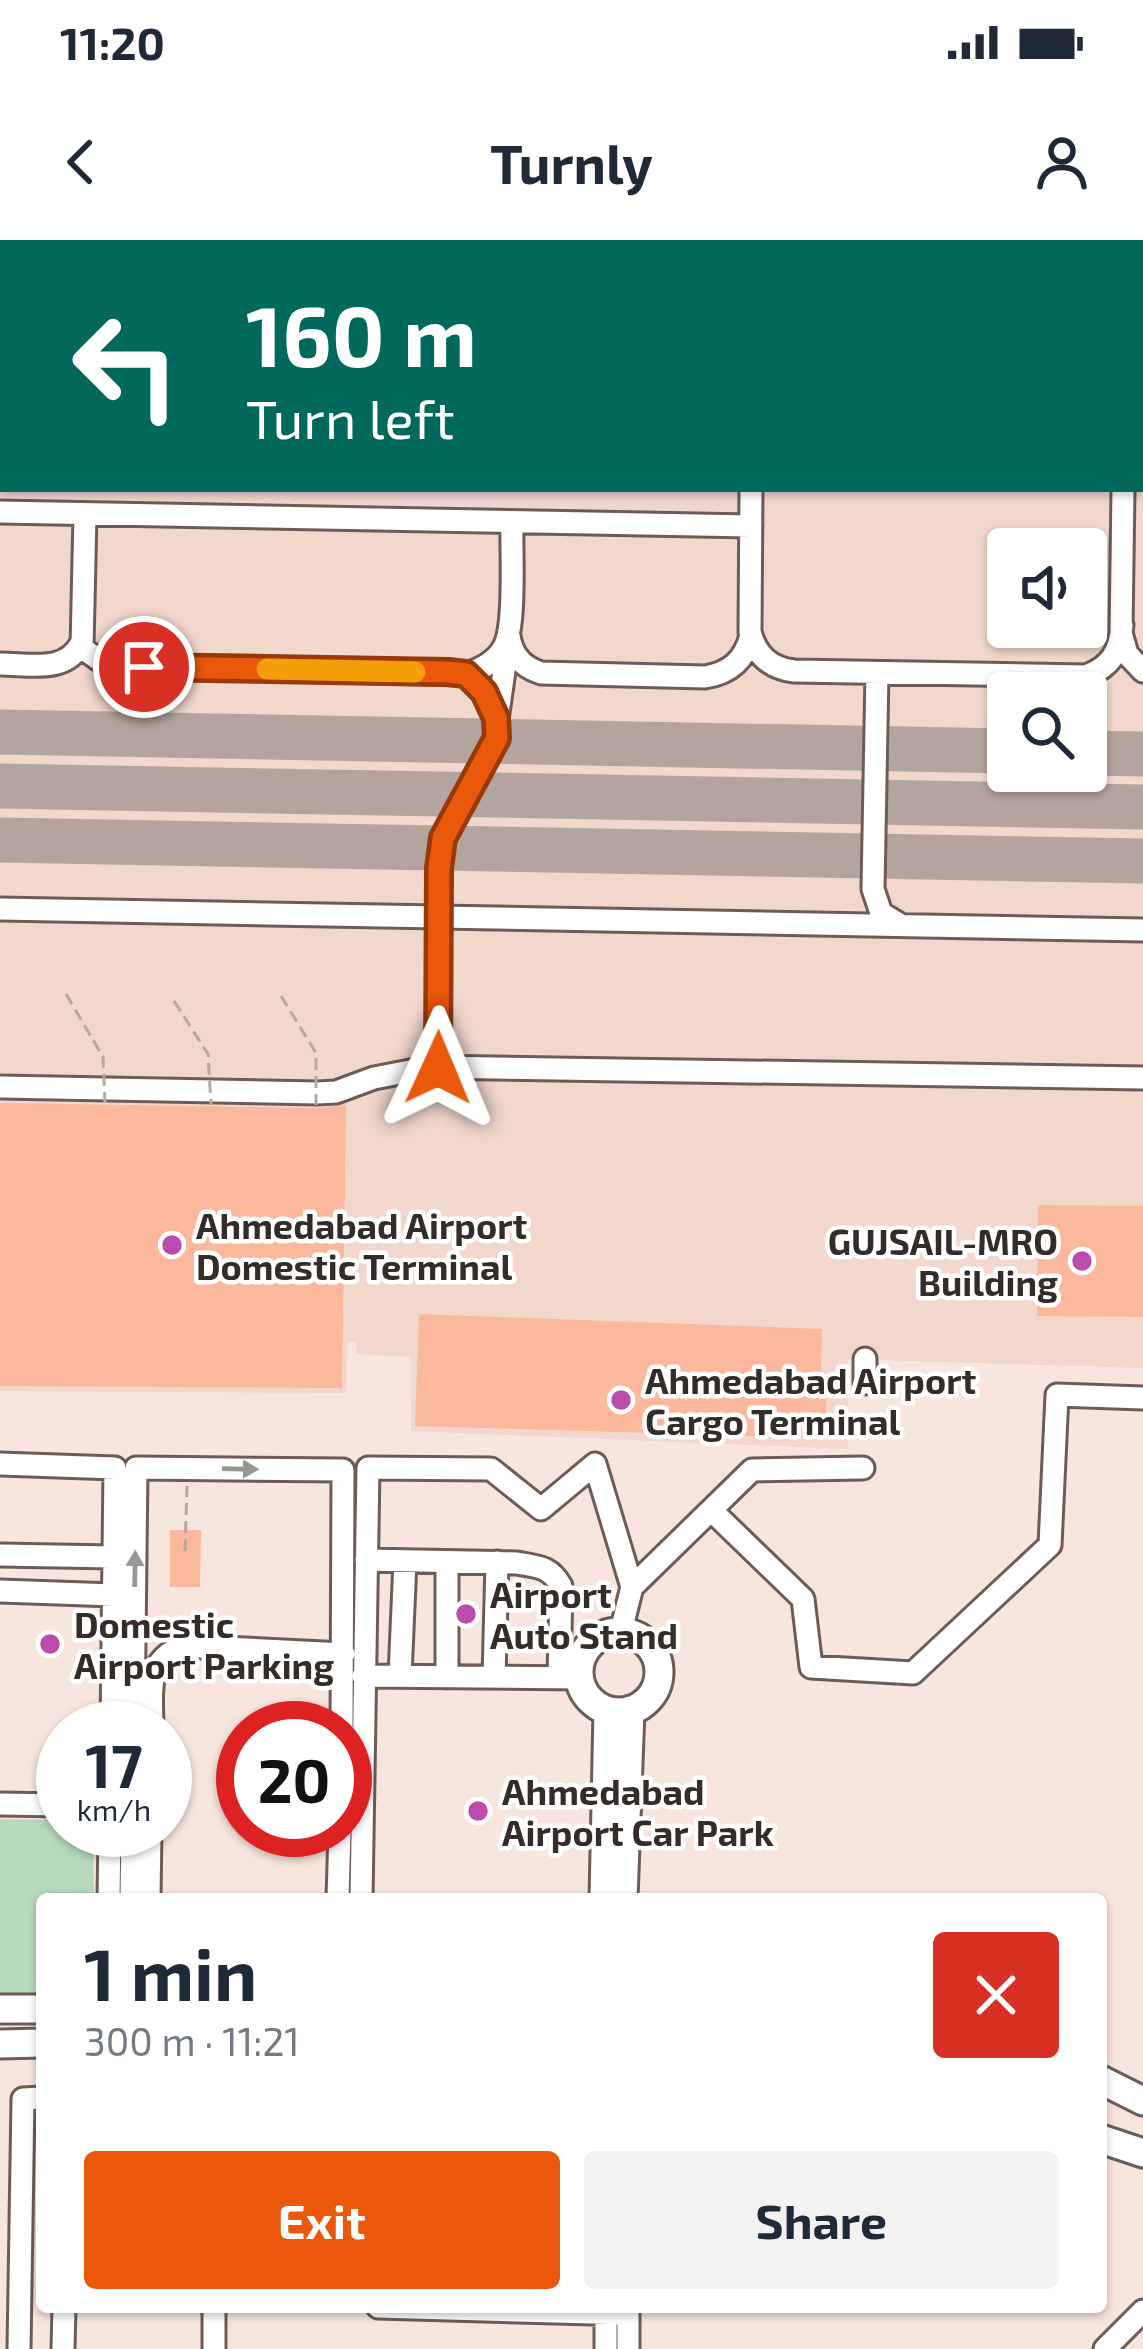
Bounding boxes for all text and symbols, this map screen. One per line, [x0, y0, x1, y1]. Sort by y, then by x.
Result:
text: 11:20 [60, 15, 165, 69]
icon: back [48, 129, 114, 195]
icon: person [1029, 129, 1095, 195]
text: Turnly [490, 130, 653, 195]
text: 160 m [246, 283, 477, 384]
icon: left [48, 288, 204, 444]
text: Turn left [246, 385, 455, 450]
map controls [987, 528, 1107, 792]
button: sound [987, 528, 1107, 648]
pin [93, 616, 195, 718]
icon: arrive [111, 634, 177, 700]
button: search [987, 672, 1107, 792]
position arrow [375, 1005, 501, 1131]
place label: Ahmedabad Airport Domestic Terminal [196, 1203, 528, 1287]
place label: GUJSAIL-MRO Building [828, 1219, 1058, 1303]
marker: Ahmedabad Airport Domestic Terminal [159, 1232, 185, 1258]
marker: GUJSAIL-MRO Building [1069, 1248, 1095, 1274]
place label: Ahmedabad Airport Cargo Terminal [645, 1358, 977, 1442]
marker: Ahmedabad Airport Cargo Terminal [608, 1387, 634, 1413]
one-way arrow [222, 1459, 260, 1479]
one-way arrow [125, 1549, 145, 1587]
place label: Airport Auto Stand [490, 1572, 678, 1656]
marker: Airport Auto Stand [453, 1601, 479, 1627]
place label: Domestic Airport Parking [74, 1602, 334, 1686]
marker: Domestic Airport Parking [37, 1631, 63, 1657]
speed limit sign: 20 [216, 1701, 372, 1857]
text: 17 [85, 1728, 143, 1800]
place label: Ahmedabad Airport Car Park [502, 1769, 774, 1853]
text: km/h [77, 1791, 151, 1827]
marker: Ahmedabad Airport Car Park [465, 1798, 491, 1824]
text: 1 min [84, 1929, 257, 2015]
button: close [933, 1932, 1059, 2058]
text: 300 m · 11:21 [84, 2017, 300, 2064]
button: Exit [84, 2151, 560, 2289]
button: Share [584, 2151, 1059, 2289]

